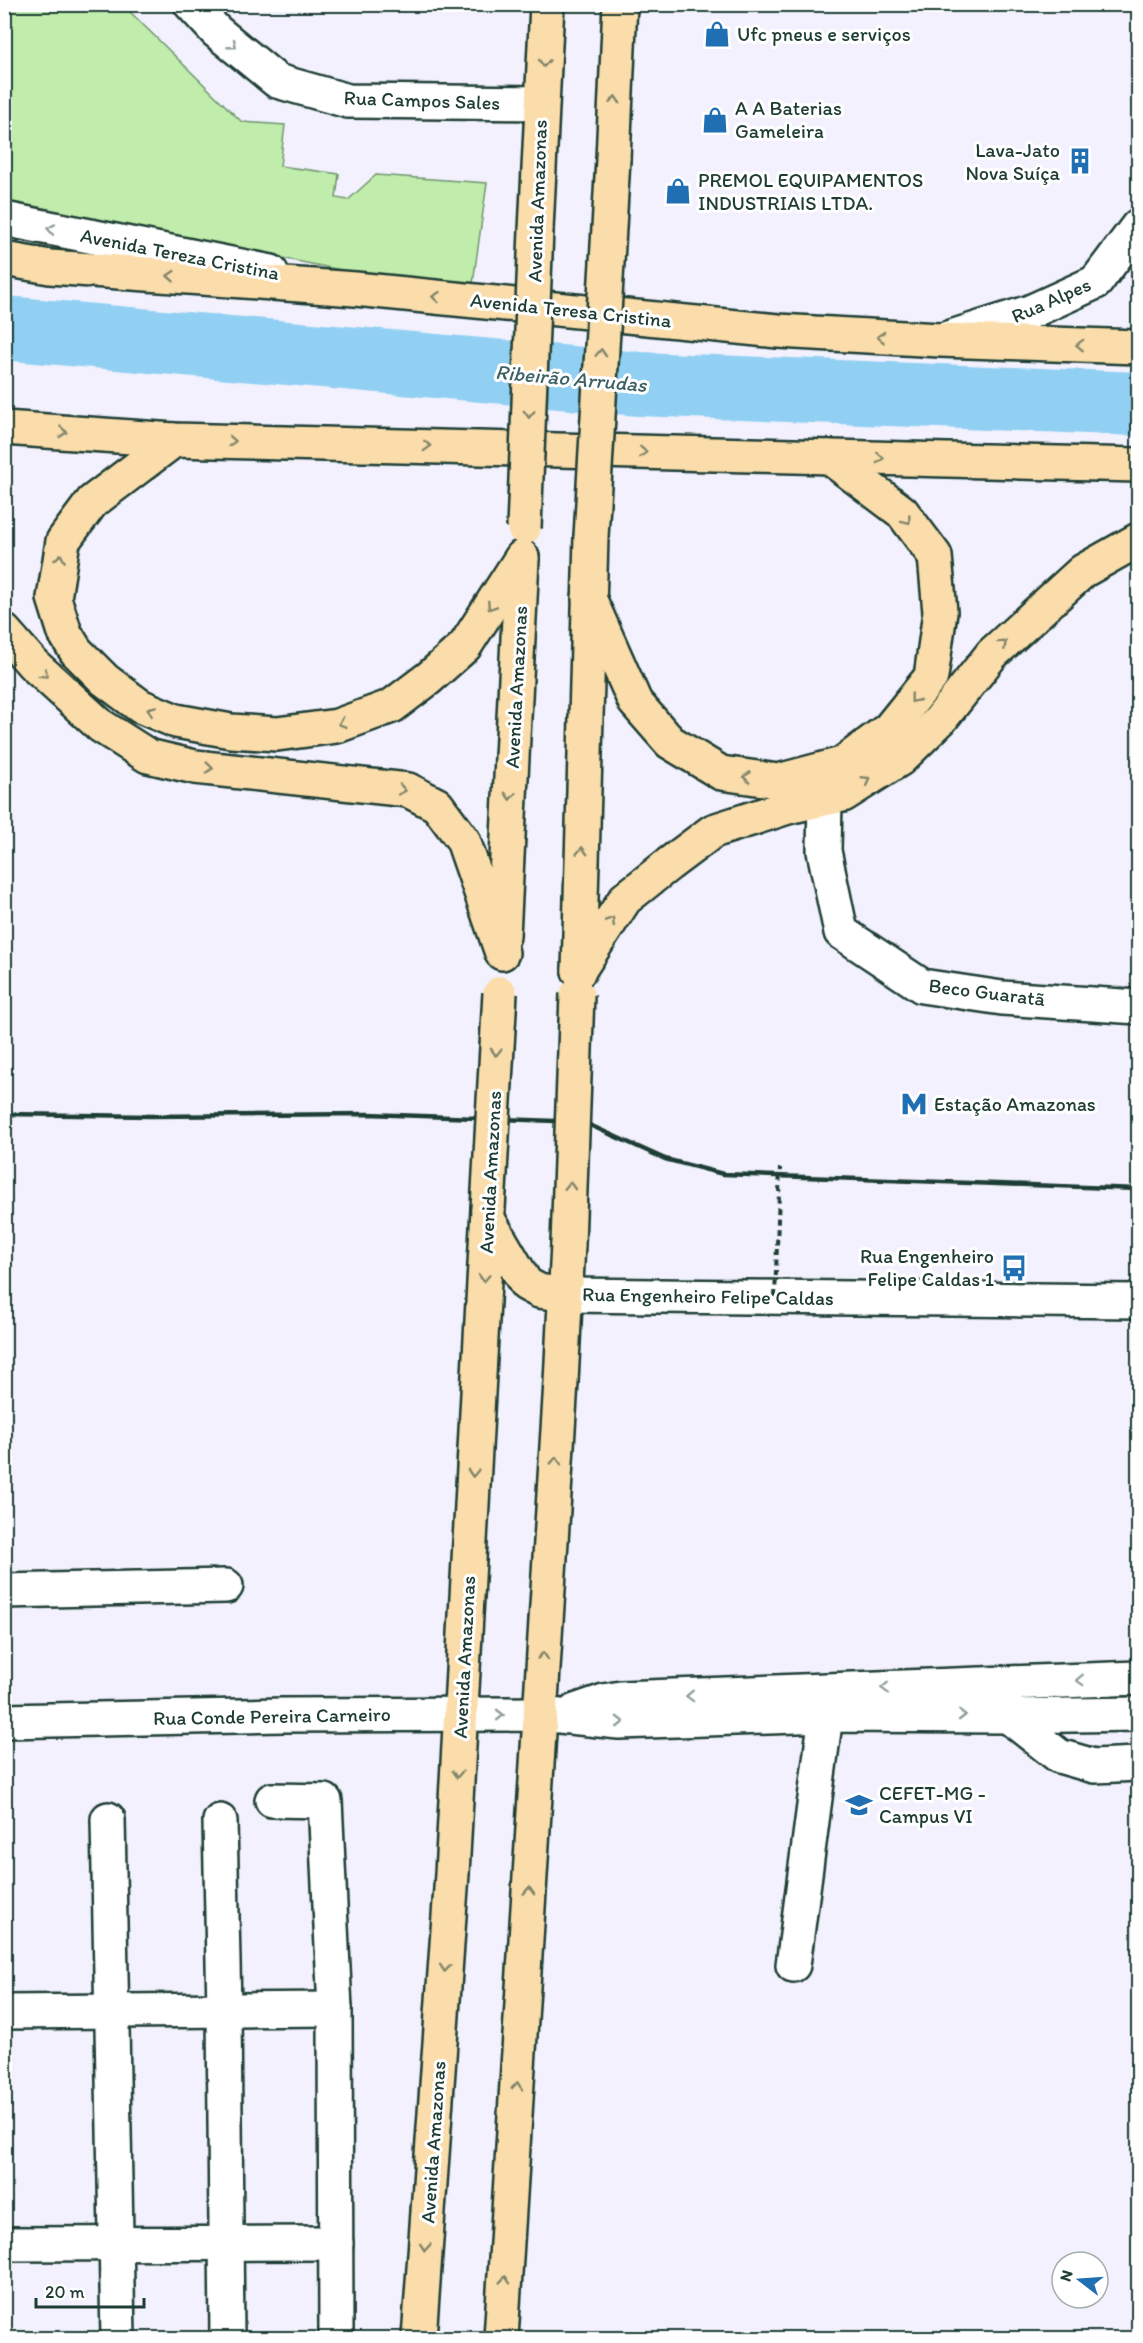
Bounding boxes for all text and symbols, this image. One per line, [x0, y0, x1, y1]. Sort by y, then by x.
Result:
shop icon: Ufc pneus e serviços [702, 19, 732, 49]
place label: Ufc pneus e serviços [737, 22, 911, 46]
one-way arrow [226, 38, 237, 49]
one-way arrow [537, 58, 550, 67]
street label: Rua Campos Sales [343, 85, 501, 115]
one-way arrow [609, 96, 622, 105]
place label: A A Baterias Gameleira [735, 96, 842, 143]
shop icon: A A Baterias Gameleira [700, 105, 730, 135]
street label: Avenida Amazonas [522, 119, 552, 283]
place label: Lava-Jato Nova Suíça [965, 138, 1061, 185]
building icon: Lava-Jato Nova Suíça [1065, 146, 1095, 176]
place label: PREMOL EQUIPAMENTOS INDUSTRIAIS LTDA. [698, 168, 923, 215]
shop icon: PREMOL EQUIPAMENTOS INDUSTRIAIS LTDA. [663, 176, 693, 206]
one-way arrow [46, 223, 56, 236]
street label: Avenida Tereza Cristina [78, 223, 282, 285]
one-way arrow [167, 269, 176, 282]
street label: Rua Alpes [1008, 272, 1094, 328]
street label: Avenida Teresa Cristina [469, 288, 673, 333]
one-way arrow [432, 291, 441, 304]
one-way arrow [877, 330, 886, 343]
one-way arrow [1076, 338, 1085, 351]
one-way arrow [595, 348, 608, 357]
water label: Ribeirão Arrudas [494, 359, 648, 397]
one-way arrow [522, 409, 535, 418]
one-way arrow [58, 425, 67, 438]
one-way arrow [228, 435, 237, 447]
one-way arrow [423, 440, 432, 453]
one-way arrow [639, 446, 648, 458]
one-way arrow [875, 452, 884, 465]
one-way arrow [900, 513, 911, 524]
one-way arrow [54, 553, 66, 562]
one-way arrow [487, 600, 498, 611]
street label: Avenida Amazonas [500, 605, 532, 769]
one-way arrow [996, 640, 1007, 651]
one-way arrow [37, 667, 48, 678]
one-way arrow [910, 692, 921, 703]
one-way arrow [146, 705, 157, 717]
one-way arrow [337, 716, 348, 729]
one-way arrow [204, 761, 213, 774]
one-way arrow [743, 771, 752, 783]
one-way arrow [860, 776, 870, 788]
one-way arrow [397, 783, 407, 796]
one-way arrow [504, 791, 517, 800]
one-way arrow [576, 847, 588, 856]
one-way arrow [603, 917, 615, 927]
street label: Beco Guaratã [927, 973, 1047, 1011]
one-way arrow [490, 1047, 503, 1056]
metro station icon: Estação Amazonas [899, 1089, 929, 1119]
street label: Avenida Amazonas [474, 1090, 506, 1254]
place label: Estação Amazonas [934, 1092, 1096, 1116]
one-way arrow [564, 1181, 577, 1190]
place label: Rua Engenheiro Felipe Caldas 1 [860, 1244, 994, 1291]
bus stop icon: Rua Engenheiro Felipe Caldas 1 [999, 1253, 1029, 1283]
one-way arrow [478, 1273, 491, 1282]
street label: Rua Engenheiro Felipe Caldas [582, 1282, 834, 1310]
one-way arrow [550, 1457, 563, 1466]
one-way arrow [467, 1468, 480, 1477]
street label: Avenida Amazonas [448, 1575, 480, 1739]
one-way arrow [537, 1651, 550, 1660]
one-way arrow [1076, 1674, 1085, 1687]
one-way arrow [881, 1681, 890, 1694]
one-way arrow [686, 1689, 695, 1702]
street label: Rua Conde Pereira Carneiro [153, 1702, 391, 1730]
one-way arrow [496, 1709, 505, 1721]
one-way arrow [958, 1709, 967, 1722]
one-way arrow [616, 1715, 625, 1728]
one-way arrow [451, 1769, 464, 1778]
place label: CEFET-MG - Campus VI [879, 1781, 986, 1828]
school or university icon: CEFET-MG - Campus VI [844, 1790, 874, 1820]
one-way arrow [523, 1886, 536, 1895]
one-way arrow [439, 1964, 452, 1973]
street label: Avenida Amazonas [415, 2060, 451, 2224]
one-way arrow [511, 2081, 524, 2090]
one-way arrow [419, 2242, 432, 2251]
north arrow [1050, 2250, 1110, 2310]
text: N [1055, 2268, 1077, 2284]
scale bar [36, 2271, 144, 2309]
one-way arrow [498, 2276, 511, 2285]
text: 20 m [45, 2281, 85, 2303]

